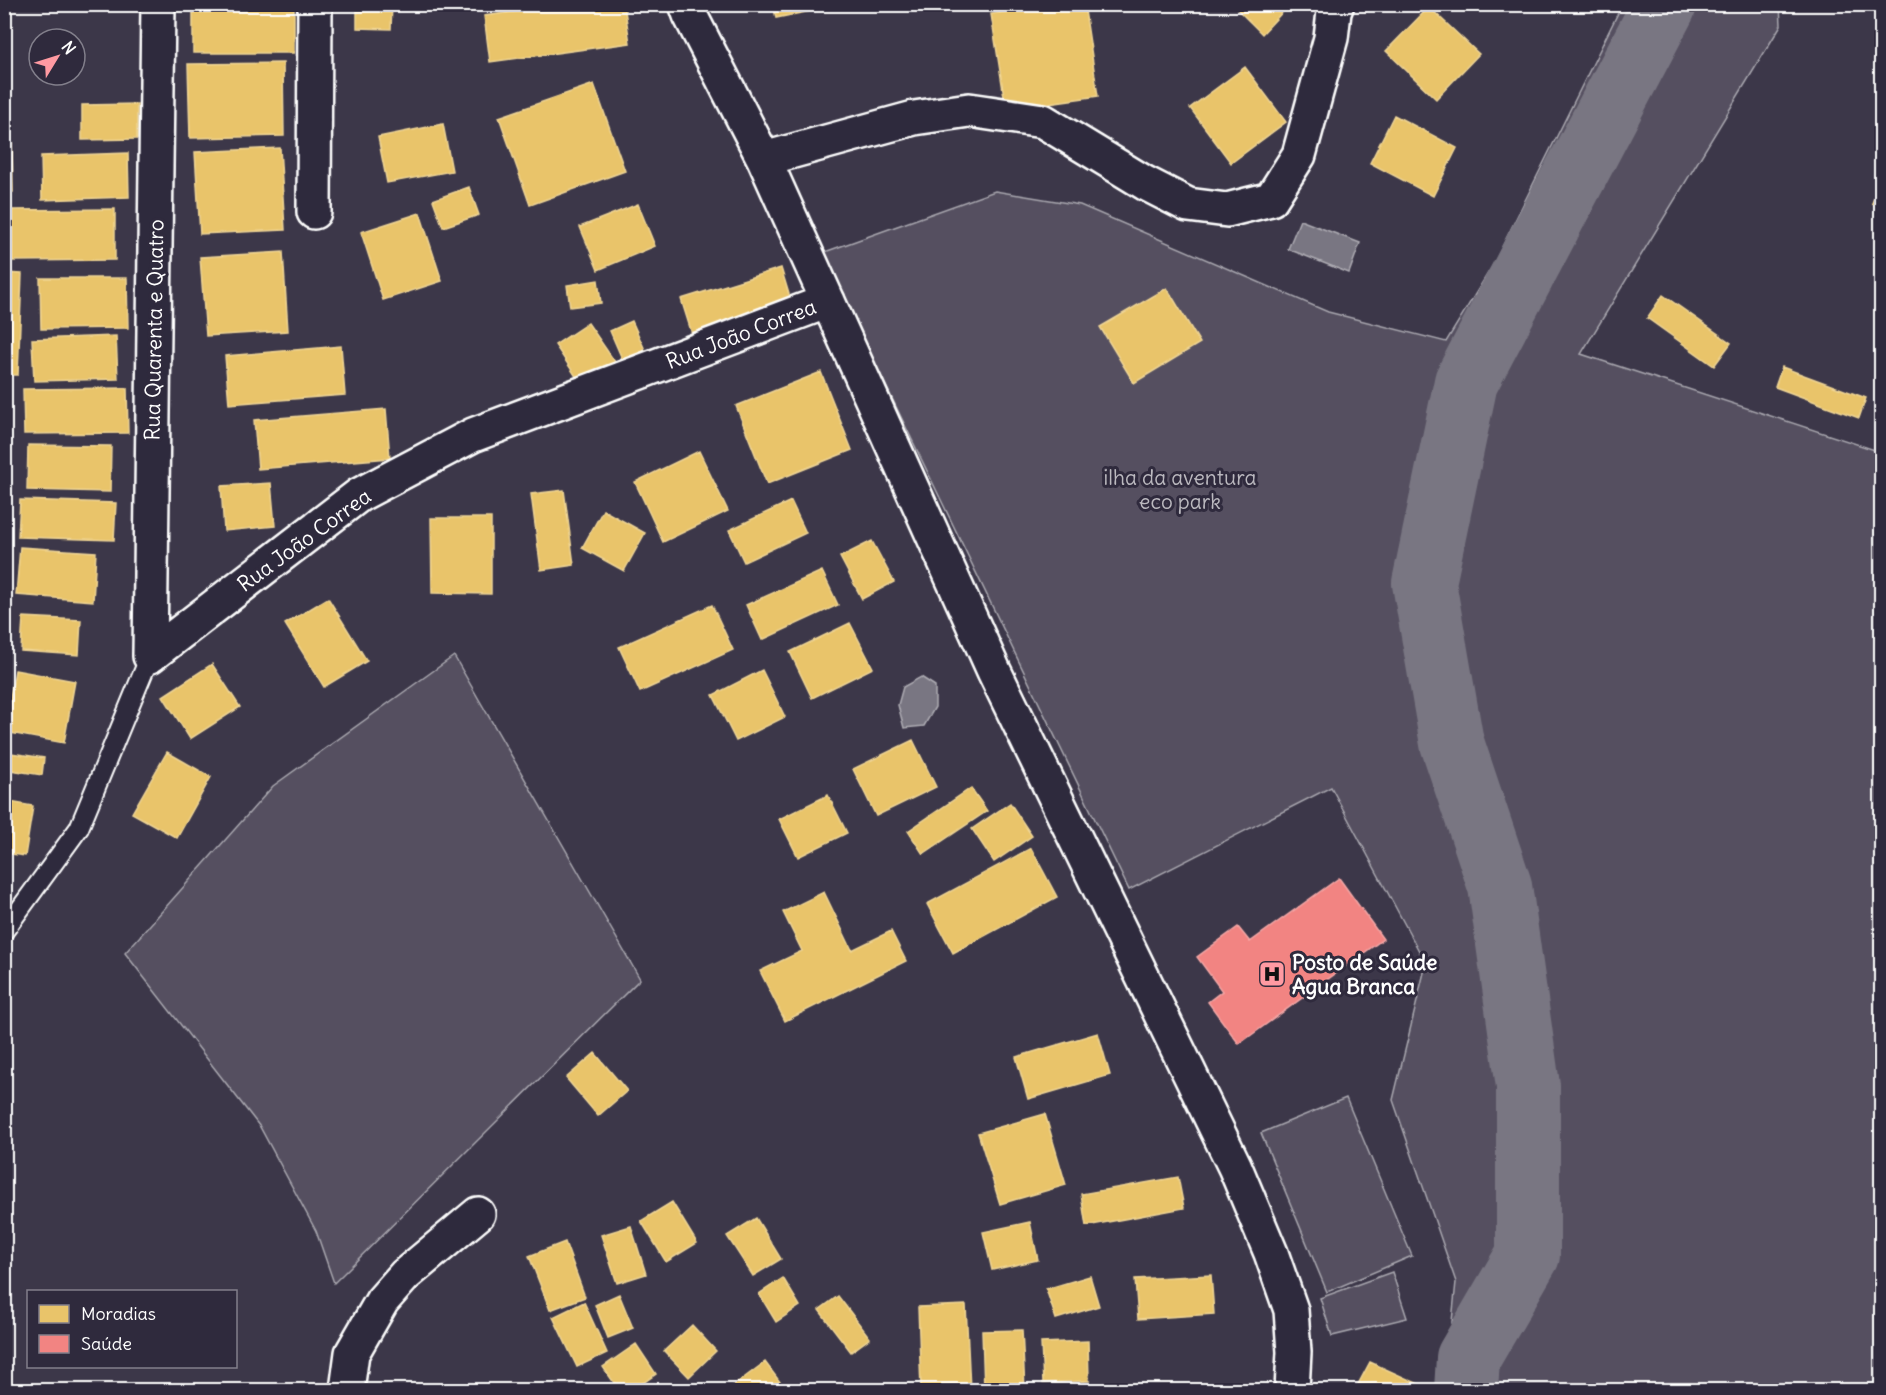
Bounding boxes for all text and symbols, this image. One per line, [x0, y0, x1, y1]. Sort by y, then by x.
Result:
north arrow [27, 27, 87, 87]
text: N [58, 37, 80, 58]
street label: Rua Quarenta e Quatro [139, 219, 169, 441]
street label: Rua João Correa [662, 293, 820, 375]
park label: ilha da aventura eco park [1104, 464, 1257, 515]
street label: Rua João Correa [232, 482, 376, 598]
place label: Posto de Saúde Agua Branca [1292, 949, 1437, 1000]
hospital icon: Posto de Saúde Agua Branca [1257, 959, 1287, 989]
legend [27, 1290, 237, 1368]
text: Moradias [81, 1302, 156, 1325]
text: Saúde [81, 1332, 132, 1355]

